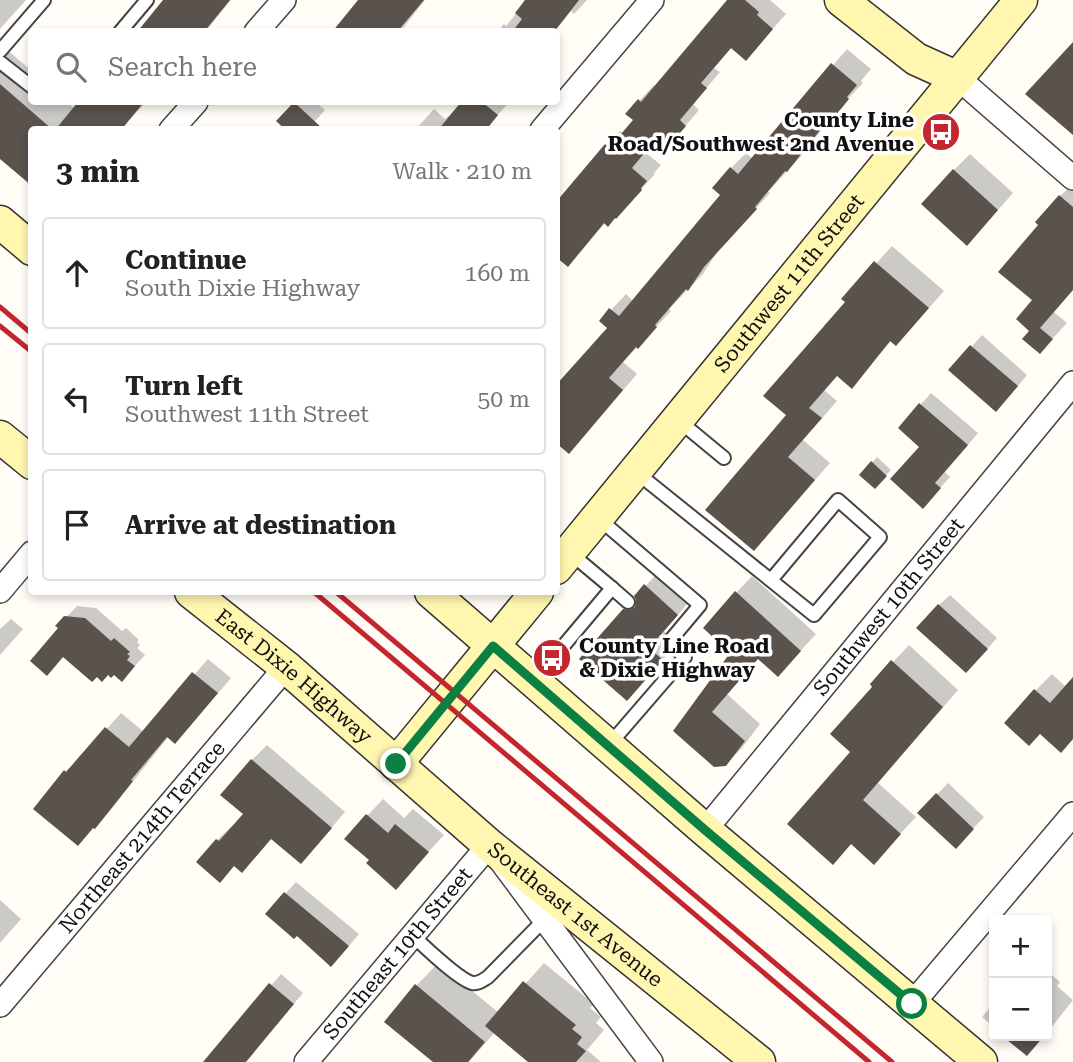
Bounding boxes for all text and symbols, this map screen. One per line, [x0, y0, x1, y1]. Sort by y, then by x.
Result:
search box [28, 28, 560, 105]
icon: search [52, 48, 90, 86]
text: Search here [108, 52, 257, 82]
place label: County Line Road/Southwest 2nd Avenue [608, 108, 914, 156]
bus stop icon: County Line Road/Southwest 2nd Avenue [920, 111, 962, 153]
text: 3 min [56, 154, 139, 189]
text: Walk · 210 m [393, 158, 532, 185]
street label: Southwest 11th Street [709, 189, 869, 377]
text: Continue [125, 245, 247, 275]
icon: ahead [58, 254, 96, 292]
text: 160 m [465, 260, 530, 287]
text: South Dixie Highway [125, 275, 360, 302]
text: Turn left [125, 371, 243, 401]
icon: left [58, 380, 96, 418]
text: 50 m [477, 386, 530, 413]
text: Southwest 11th Street [125, 401, 369, 428]
icon: arrive [58, 506, 96, 544]
text: Arrive at destination [125, 510, 396, 540]
street label: Southwest 10th Street [809, 513, 969, 701]
street label: East Dixie Highway [211, 604, 377, 749]
place label: County Line Road & Dixie Highway [579, 634, 769, 682]
bus stop icon: County Line Road & Dixie Highway [531, 637, 573, 679]
street label: Northeast 214th Terrace [54, 736, 230, 938]
route end [380, 748, 411, 779]
street label: Southeast 1st Avenue [483, 837, 668, 992]
street label: Southeast 10th Street [318, 863, 477, 1044]
map controls [989, 915, 1052, 1041]
button: + [989, 915, 1052, 978]
button: − [989, 978, 1052, 1041]
route start [896, 988, 927, 1019]

